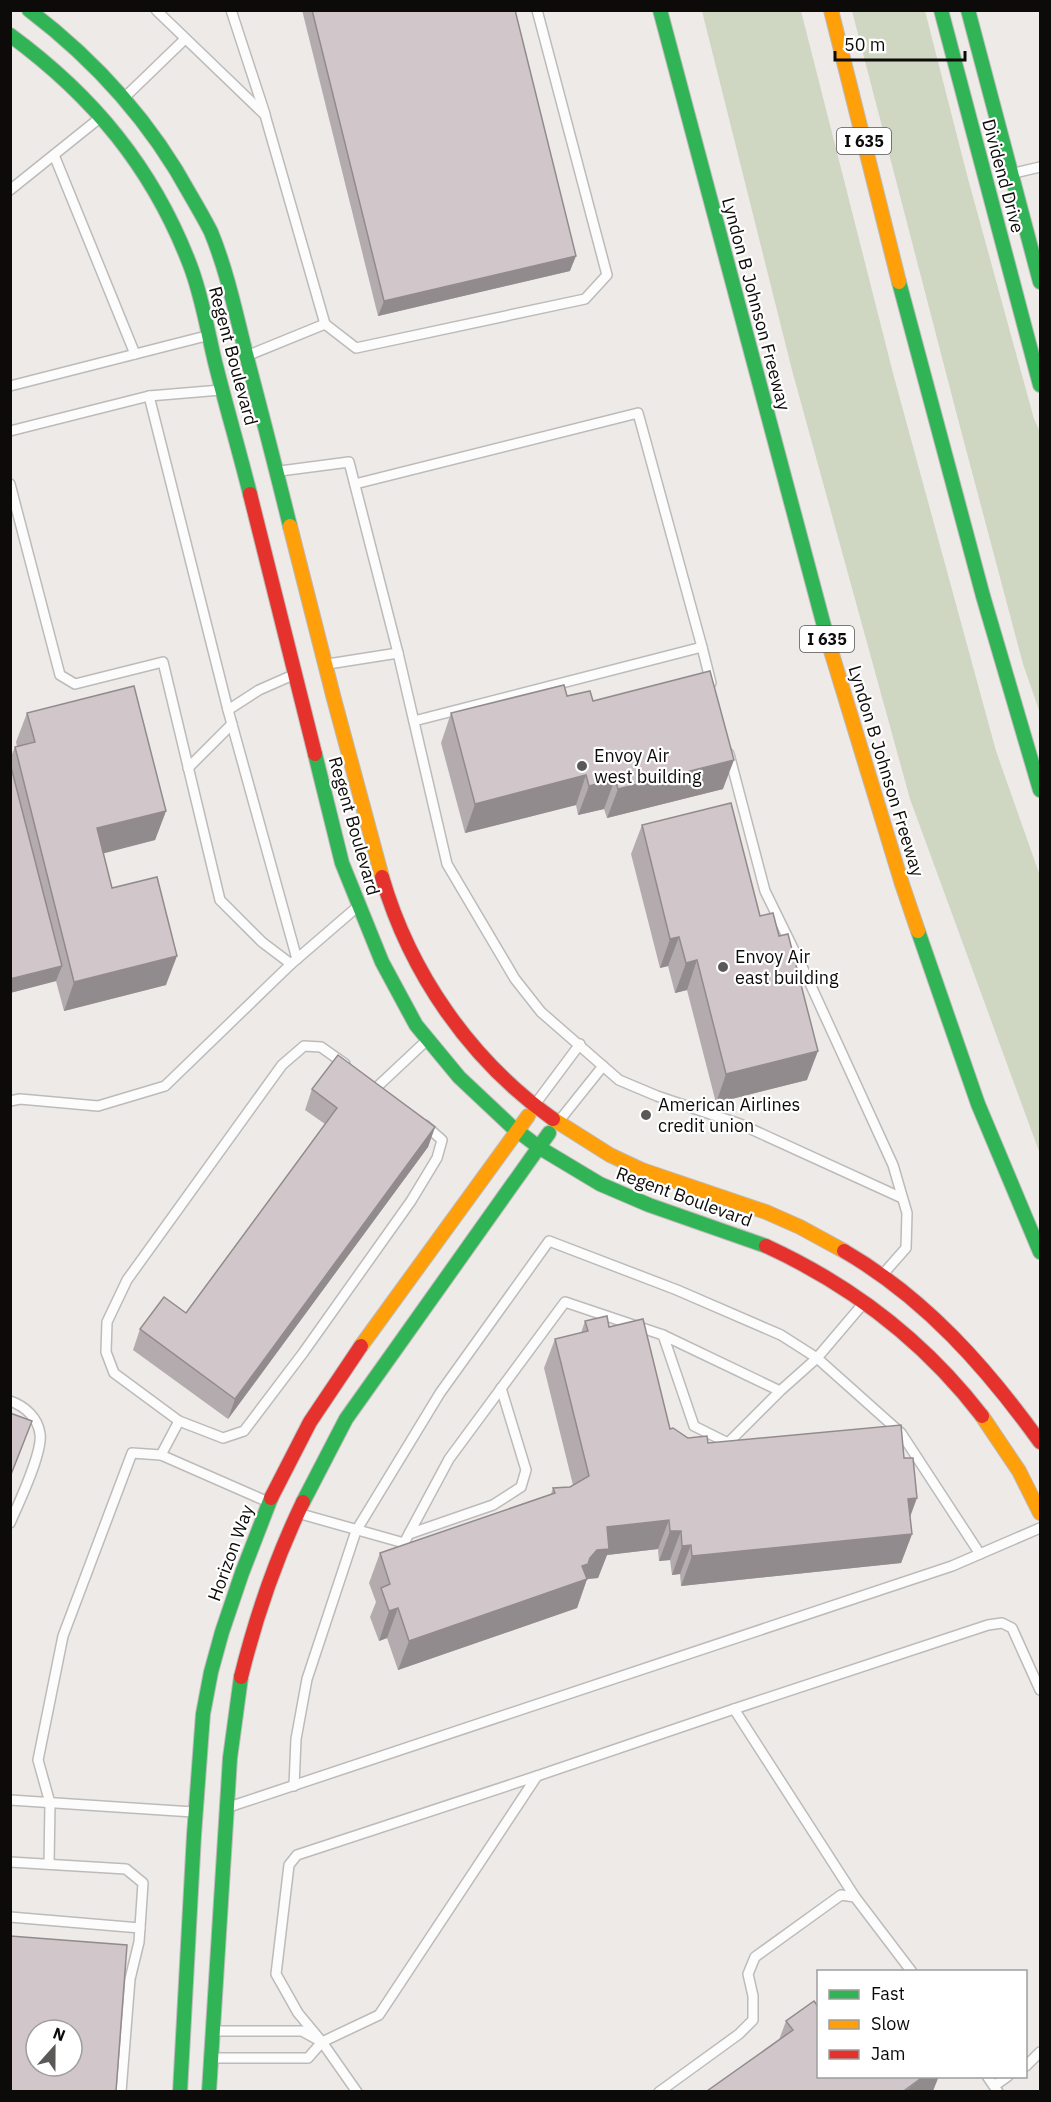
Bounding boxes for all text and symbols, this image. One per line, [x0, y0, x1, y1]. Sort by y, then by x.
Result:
scale bar [835, 24, 966, 62]
text: 50 m [844, 33, 886, 56]
street label: Dividend Drive [977, 116, 1030, 235]
road number: I 635 [837, 128, 891, 154]
street label: Lyndon B Johnson Freeway [717, 195, 796, 413]
street label: Regent Boulevard [204, 284, 263, 428]
road number: I 635 [800, 626, 854, 652]
street label: Lyndon B Johnson Freeway [843, 662, 930, 879]
place label: Envoy Air west building [594, 744, 702, 788]
street label: Regent Boulevard [324, 754, 385, 898]
marker: Envoy Air west building [575, 759, 589, 773]
place label: Envoy Air east building [735, 945, 839, 989]
marker: Envoy Air east building [716, 960, 730, 974]
place label: American Airlines credit union [658, 1093, 800, 1137]
marker: American Airlines credit union [639, 1108, 653, 1122]
street label: Regent Boulevard [613, 1161, 755, 1232]
street label: Horizon Way [202, 1501, 259, 1604]
legend [817, 1970, 1027, 2078]
text: Fast [871, 1982, 905, 2005]
text: Slow [871, 2012, 910, 2035]
north arrow [24, 2018, 84, 2078]
text: N [50, 2023, 68, 2045]
text: Jam [871, 2042, 906, 2065]

